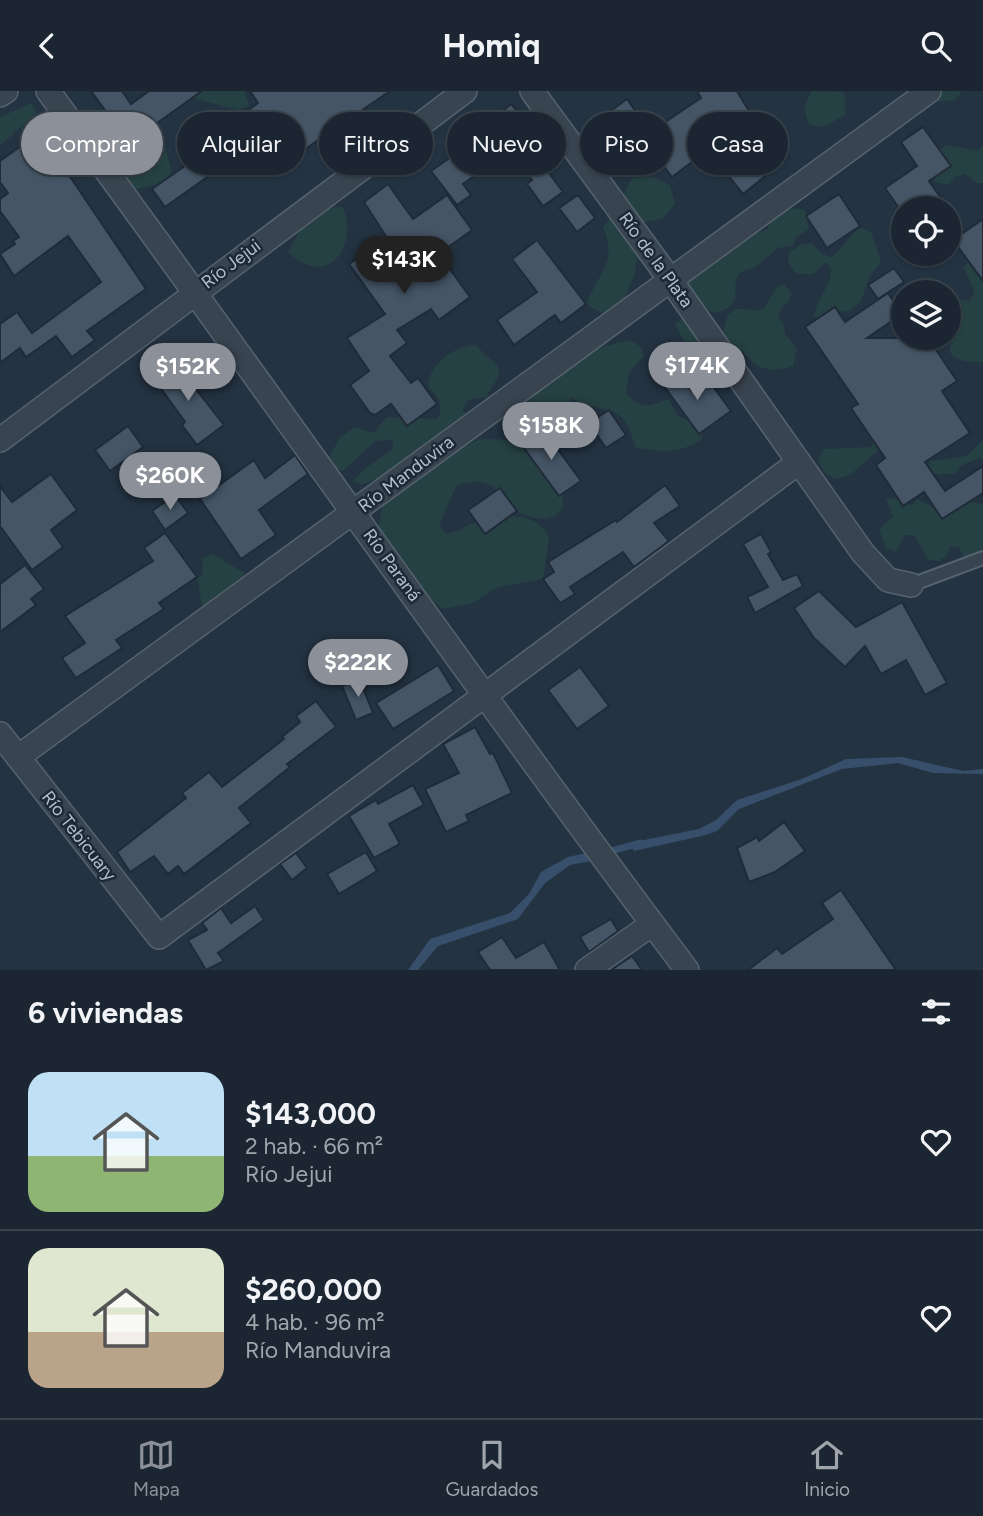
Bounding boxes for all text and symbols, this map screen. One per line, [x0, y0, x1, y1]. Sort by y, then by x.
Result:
icon: back [28, 27, 66, 65]
text: Homiq [443, 27, 540, 65]
icon: search [917, 27, 955, 65]
chip: Comprar [21, 112, 163, 175]
chip: Alquilar [177, 112, 305, 175]
chip: Filtros [319, 112, 433, 175]
chip: Nuevo [447, 112, 566, 175]
chip: Piso [580, 112, 673, 175]
chip: Casa [687, 112, 788, 175]
map controls [891, 196, 961, 350]
button: locate [891, 196, 961, 266]
street label: Río de la Plata [614, 208, 698, 312]
street label: Río Jejui [197, 235, 265, 293]
pin: $143K [355, 237, 453, 296]
text: $143K [371, 245, 437, 273]
button: layers [891, 280, 961, 350]
pin: $152K [139, 343, 237, 403]
pin: $174K [648, 343, 746, 402]
text: $174K [664, 351, 730, 379]
text: $152K [156, 352, 220, 380]
pin: $158K [502, 403, 600, 462]
text: $158K [518, 411, 584, 439]
street label: Río Manduvira [354, 431, 458, 517]
pin: $260K [121, 453, 219, 512]
text: $260K [135, 461, 205, 489]
street label: Río Paraná [358, 524, 426, 606]
pin: $222K [309, 639, 407, 699]
text: $222K [324, 648, 392, 676]
street label: Río Tebicuary [37, 787, 121, 886]
icon: filters [917, 993, 955, 1031]
text: 6 viviendas [28, 994, 183, 1031]
text: $143,000 [245, 1095, 376, 1132]
icon: home [84, 1100, 168, 1184]
icon: heart [917, 1123, 955, 1161]
text: 2 hab. · 66 m² [245, 1132, 383, 1160]
text: Río Jejui [245, 1160, 333, 1188]
text: $260,000 [245, 1271, 382, 1308]
icon: home [84, 1276, 168, 1360]
icon: heart [917, 1299, 955, 1337]
text: 4 hab. · 96 m² [245, 1308, 385, 1336]
text: Río Manduvira [245, 1336, 391, 1364]
tab: Mapa [133, 1436, 180, 1501]
tab: Guardados [445, 1436, 538, 1501]
tab: Inicio [804, 1436, 850, 1501]

